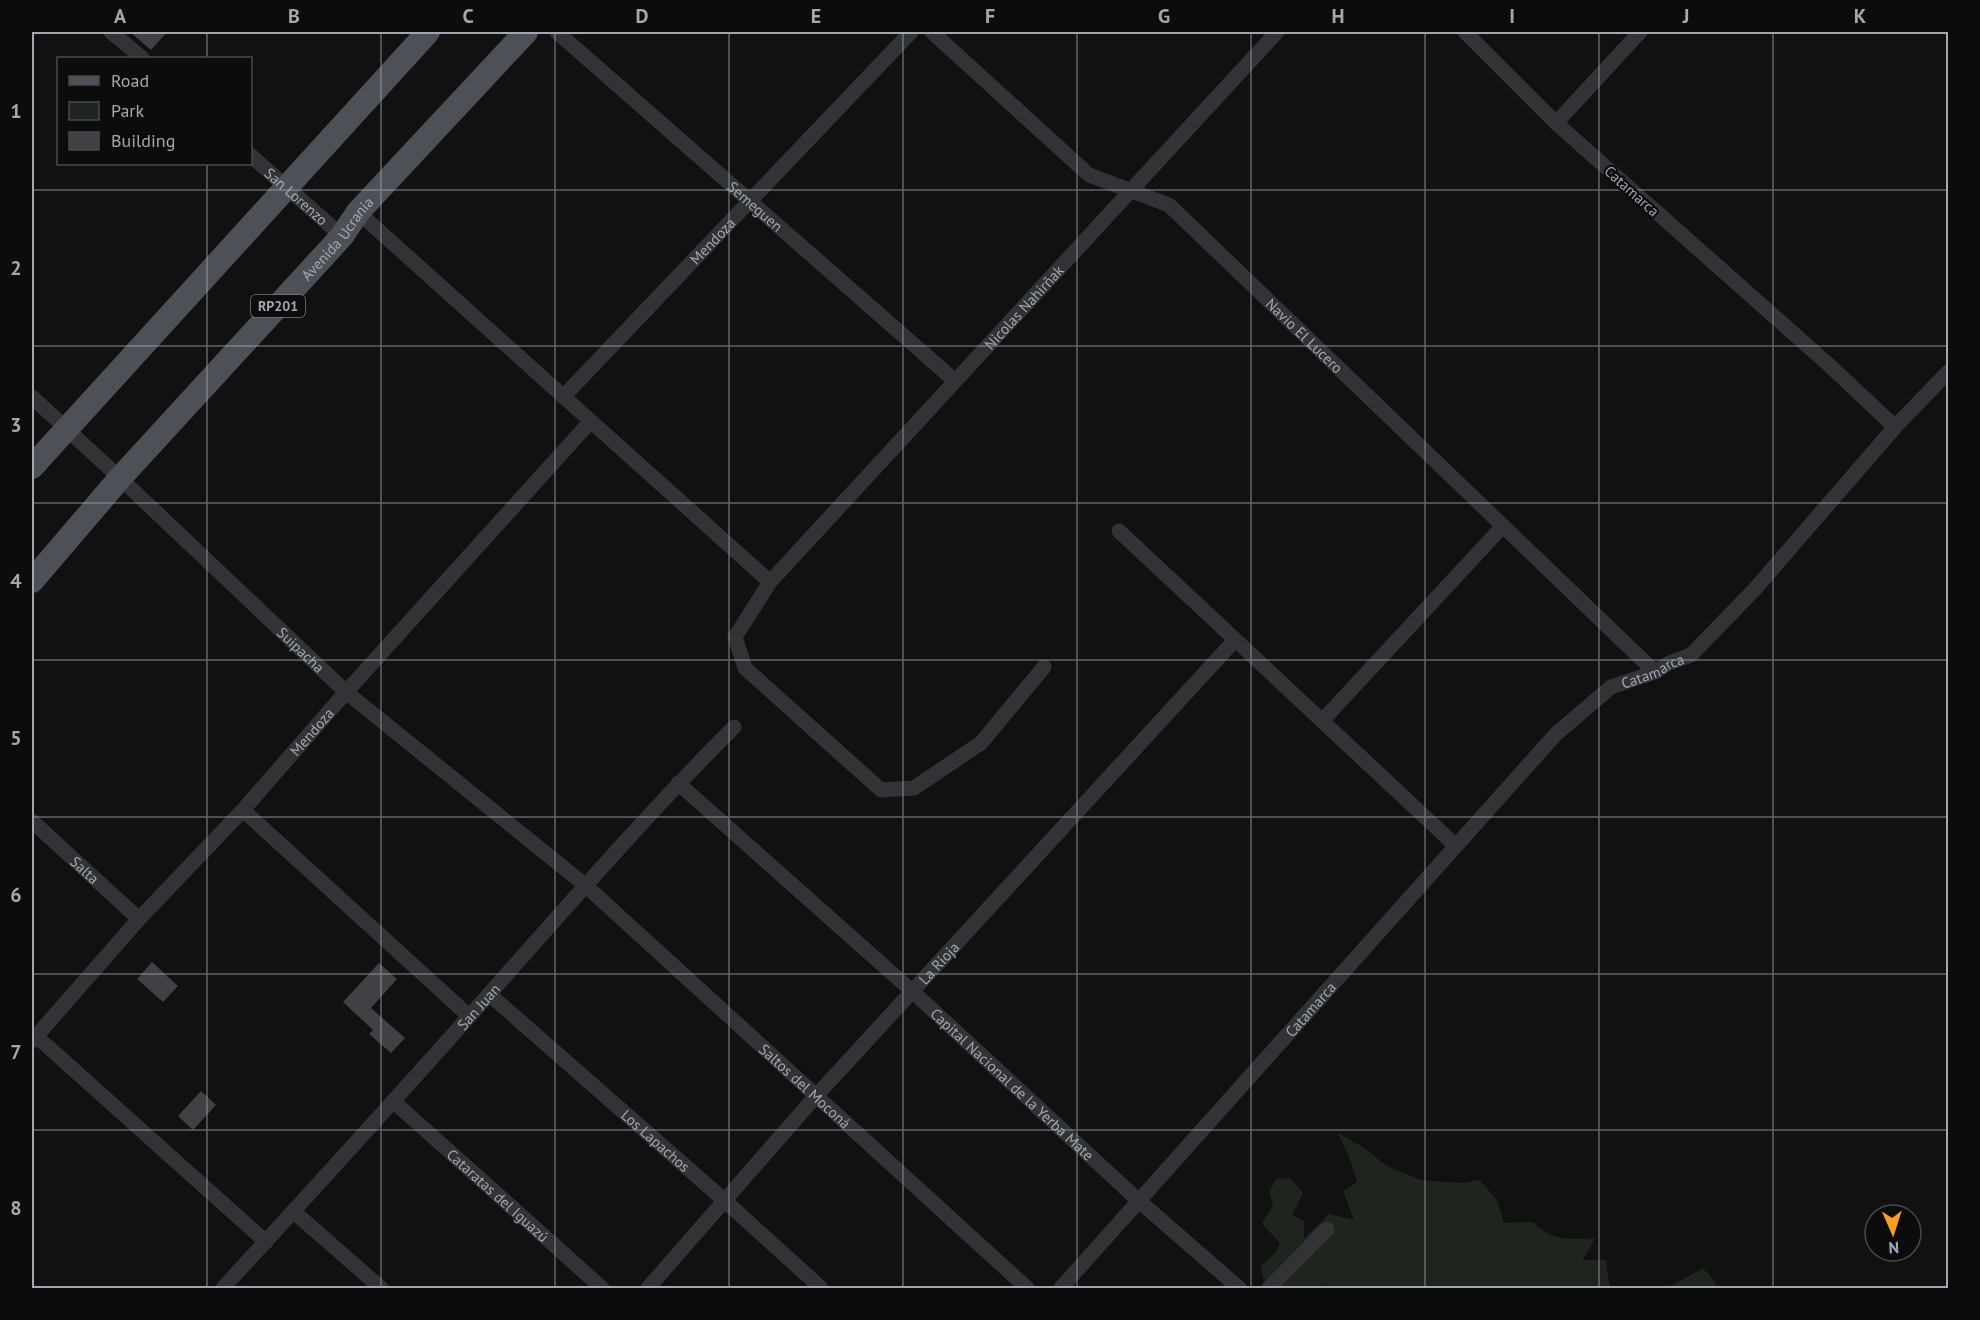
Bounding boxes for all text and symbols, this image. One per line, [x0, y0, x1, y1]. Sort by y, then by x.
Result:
text: A [114, 3, 127, 29]
text: B [288, 3, 300, 29]
text: C [462, 3, 474, 29]
text: D [636, 3, 649, 29]
text: E [811, 3, 821, 29]
text: F [985, 3, 995, 29]
text: G [1158, 3, 1170, 29]
text: H [1331, 3, 1345, 29]
text: I [1509, 3, 1515, 29]
text: J [1682, 3, 1689, 29]
text: K [1854, 3, 1867, 29]
legend [57, 57, 252, 165]
text: Road [111, 69, 149, 92]
text: 1 [10, 98, 22, 124]
text: Park [111, 99, 144, 122]
text: Building [111, 129, 175, 152]
street label: Catamarca [1601, 161, 1663, 221]
street label: San Lorenzo [261, 163, 332, 229]
street label: Semeguen [724, 177, 787, 235]
street label: Avenida Ucrania [297, 192, 377, 284]
street label: Mendoza [685, 213, 739, 268]
text: 2 [10, 255, 22, 281]
street label: Nicolas Nahirñak [980, 260, 1068, 353]
street label: Navio El Lucero [1262, 294, 1347, 377]
road number: RP201 [251, 295, 305, 317]
text: 3 [10, 412, 22, 438]
text: 4 [10, 568, 22, 594]
street label: Suipacha [273, 623, 329, 676]
street label: Catamarca [1618, 649, 1687, 692]
street label: Mendoza [285, 704, 338, 760]
text: 5 [10, 725, 22, 751]
street label: Salta [67, 852, 103, 888]
text: 6 [10, 882, 22, 908]
street label: La Rioja [914, 937, 963, 988]
street label: Catamarca [1281, 978, 1340, 1041]
street label: San Juan [453, 979, 504, 1033]
street label: Capital Nacional de la Yerba Mate [927, 1004, 1098, 1164]
text: 7 [10, 1039, 22, 1065]
street label: Saltos del Moconá [755, 1039, 855, 1132]
street label: Los Lapachos [618, 1105, 694, 1176]
street label: Cataratas del Iguazú [443, 1144, 553, 1246]
text: 8 [10, 1195, 22, 1221]
north arrow [1863, 1203, 1923, 1263]
text: N [1888, 1238, 1900, 1258]

